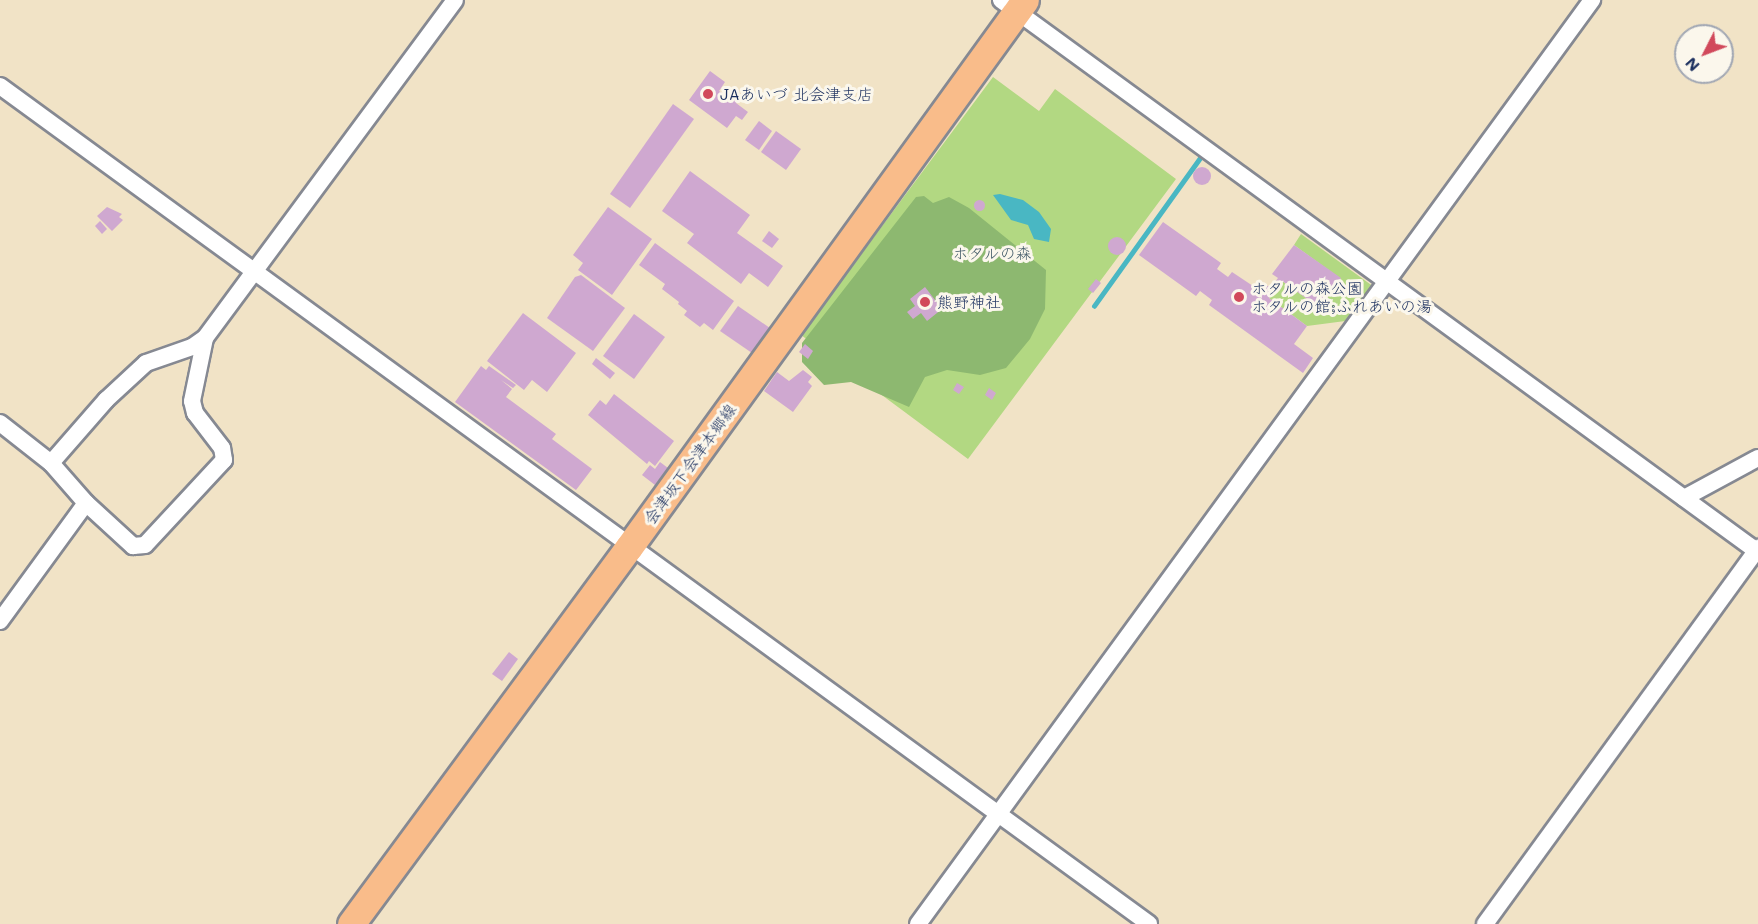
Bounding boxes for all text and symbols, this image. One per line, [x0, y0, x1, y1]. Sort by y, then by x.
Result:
north arrow [1674, 24, 1734, 84]
text: N [1680, 53, 1704, 77]
place label: JAあいづ 北会津支店 [720, 84, 873, 104]
marker: JAあいづ 北会津支店 [701, 87, 715, 101]
park label: ホタルの森 [952, 243, 1032, 263]
place label: ホタルの森公園 ホタルの館;ふれあいの湯 [1251, 278, 1432, 316]
marker: ホタルの森公園 ホタルの館;ふれあいの湯 [1232, 290, 1246, 304]
place label: 熊野神社 [937, 292, 1001, 312]
marker: 熊野神社 [918, 295, 932, 309]
street label: 会津坂下会津本郷線 [640, 400, 740, 528]

